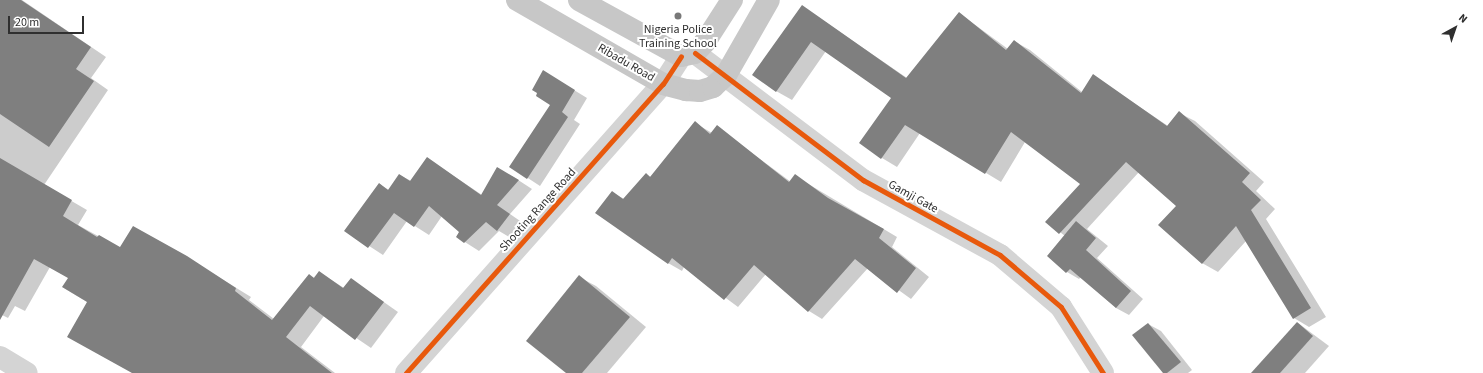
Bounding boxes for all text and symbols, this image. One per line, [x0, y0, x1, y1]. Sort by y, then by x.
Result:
scale bar [10, 8, 86, 34]
north arrow [1435, 8, 1475, 48]
text: N [1455, 10, 1471, 27]
marker: Nigeria Police Training School [673, 11, 683, 21]
text: 20 m [15, 14, 39, 31]
place label: Nigeria Police Training School [639, 23, 717, 51]
street label: Ribadu Road [595, 41, 657, 85]
street label: Shooting Range Road [497, 165, 579, 255]
street label: Gamji Gate [886, 177, 940, 217]

